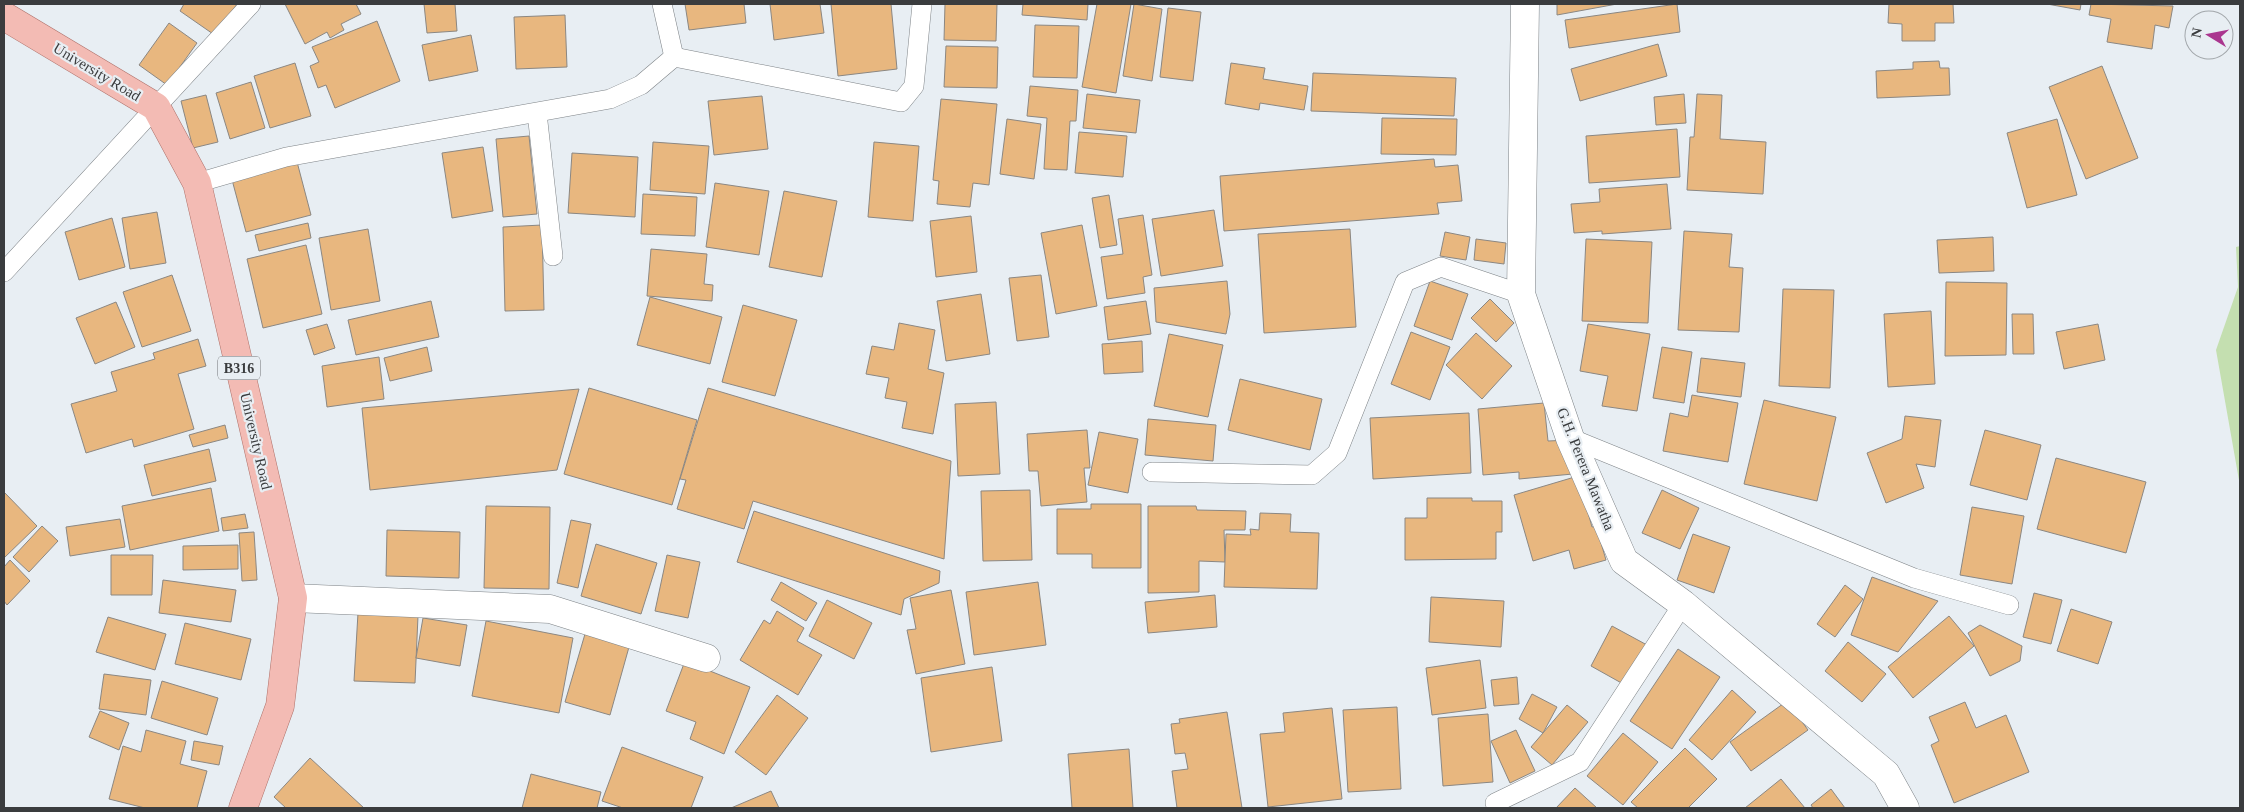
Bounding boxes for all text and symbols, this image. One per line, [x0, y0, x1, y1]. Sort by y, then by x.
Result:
north arrow [2184, 10, 2234, 60]
text: N [2188, 27, 2205, 39]
street label: University Road [51, 40, 144, 105]
road number: B316 [218, 356, 260, 379]
street label: University Road [237, 391, 275, 491]
street label: G.H. Perera Mawatha [1554, 405, 1618, 533]

